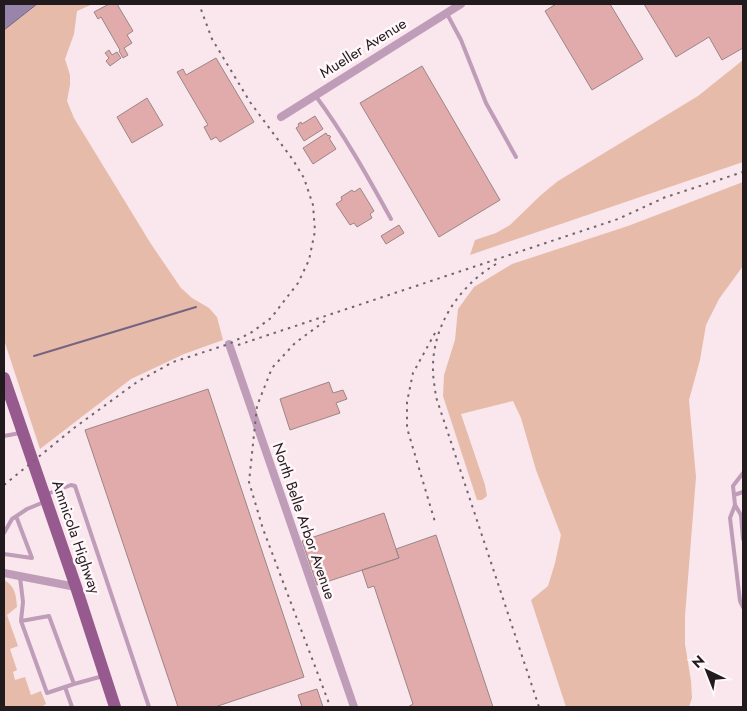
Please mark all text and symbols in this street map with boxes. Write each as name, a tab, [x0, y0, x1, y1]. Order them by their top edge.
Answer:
street label: Mueller Avenue	[315, 12, 411, 83]
street label: North Belle Arbor Avenue	[267, 440, 341, 603]
street label: Amnicola Highway	[46, 477, 106, 597]
north arrow	[682, 646, 732, 696]
text: N	[687, 650, 709, 673]

